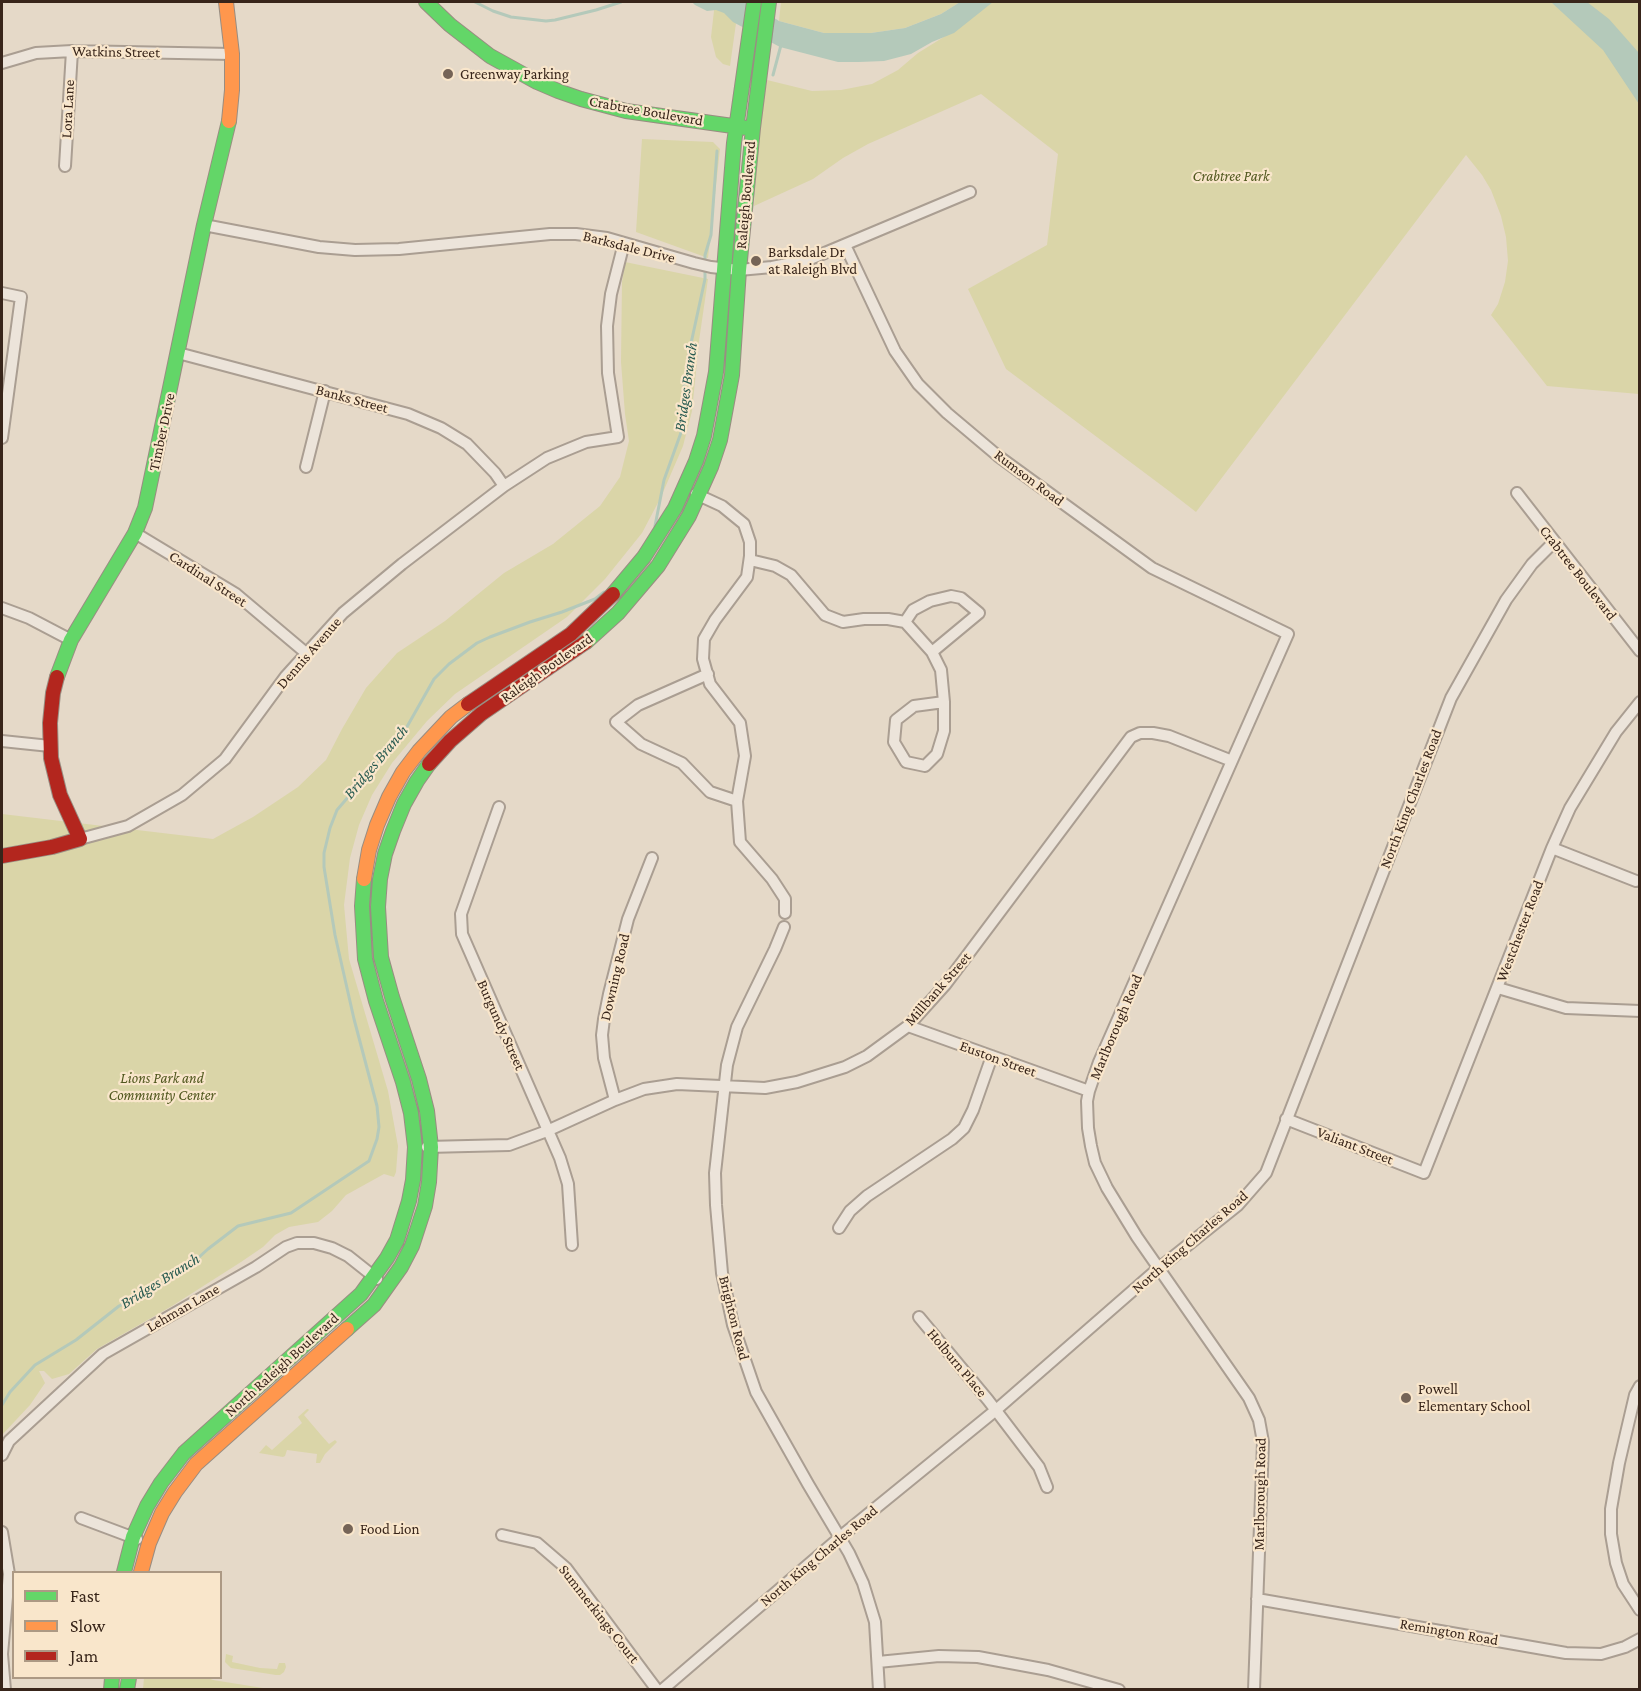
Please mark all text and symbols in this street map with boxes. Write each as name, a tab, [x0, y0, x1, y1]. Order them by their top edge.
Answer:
street label: Watkins Street	[72, 42, 160, 62]
place label: Greenway Parking	[460, 65, 569, 83]
marker: Greenway Parking	[441, 67, 455, 81]
street label: Lora Lane	[57, 79, 79, 139]
street label: Crabtree Boulevard	[588, 92, 704, 130]
street label: Raleigh Boulevard	[732, 140, 760, 250]
park label: Crabtree Park	[1192, 167, 1270, 185]
street label: Barksdale Drive	[581, 227, 677, 267]
place label: Barksdale Dr at Raleigh Blvd	[768, 243, 857, 278]
marker: Barksdale Dr at Raleigh Blvd	[749, 254, 763, 268]
water label: Bridges Branch	[670, 341, 702, 433]
street label: Banks Street	[314, 381, 390, 417]
street label: Timber Drive	[145, 391, 179, 473]
street label: Rumson Road	[991, 446, 1067, 510]
street label: Crabtree Boulevard	[1535, 522, 1621, 624]
street label: Cardinal Street	[166, 547, 250, 611]
street label: Dennis Avenue	[273, 613, 345, 693]
street label: Raleigh Boulevard	[497, 630, 597, 706]
water label: Bridges Branch	[340, 721, 412, 803]
street label: North King Charles Road	[1376, 727, 1446, 871]
street label: Westchester Road	[1492, 878, 1548, 984]
street label: Downing Road	[596, 932, 634, 1022]
street label: Millbank Street	[901, 948, 975, 1030]
street label: Marlborough Road	[1086, 972, 1146, 1082]
street label: Burgundy Street	[473, 977, 529, 1073]
street label: Euston Street	[957, 1037, 1039, 1081]
park label: Lions Park and Community Center	[108, 1069, 216, 1104]
street label: Valiant Street	[1314, 1123, 1396, 1169]
street label: North King Charles Road	[1128, 1187, 1252, 1297]
water label: Bridges Branch	[117, 1249, 203, 1313]
street label: Brighton Road	[715, 1274, 753, 1362]
street label: Lehman Lane	[143, 1280, 223, 1336]
street label: North Raleigh Boulevard	[221, 1309, 343, 1421]
street label: Holburn Place	[923, 1325, 991, 1401]
place label: Powell Elementary School	[1418, 1380, 1530, 1415]
marker: Powell Elementary School	[1399, 1391, 1413, 1405]
street label: Marlborough Road	[1250, 1438, 1270, 1550]
street label: North King Charles Road	[757, 1502, 881, 1610]
place label: Food Lion	[360, 1520, 420, 1538]
marker: Food Lion	[341, 1522, 355, 1536]
street label: Summerkings Court	[555, 1561, 643, 1667]
legend	[12, 1571, 222, 1679]
text: Fast	[70, 1586, 100, 1606]
street label: Remington Road	[1398, 1614, 1500, 1650]
text: Slow	[70, 1616, 105, 1636]
text: Jam	[70, 1646, 98, 1666]

